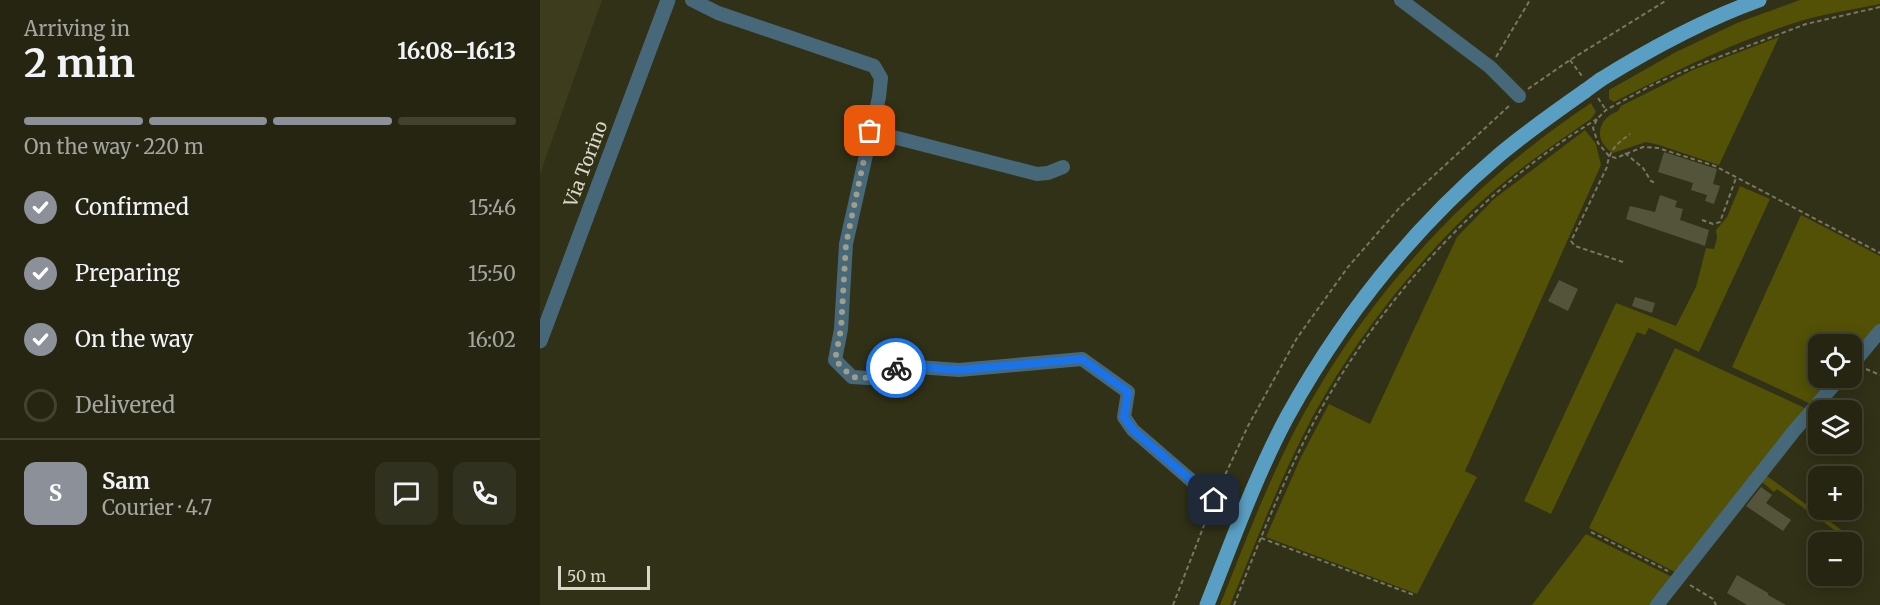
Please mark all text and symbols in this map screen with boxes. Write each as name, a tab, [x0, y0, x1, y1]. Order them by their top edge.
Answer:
text: Arriving in	[24, 16, 130, 41]
text: 16:08–16:13	[397, 37, 516, 65]
text: 2 min	[24, 39, 135, 88]
pin	[844, 105, 895, 156]
icon: bag	[853, 114, 886, 147]
street label: Via Torino	[558, 118, 612, 211]
text: On the way · 220 m	[24, 134, 204, 159]
icon: check	[24, 191, 57, 224]
text: Confirmed	[75, 193, 189, 221]
text: 15:46	[469, 195, 516, 220]
icon: check	[24, 257, 57, 290]
text: Preparing	[75, 259, 180, 287]
text: 15:50	[468, 261, 516, 286]
icon: check	[24, 323, 57, 356]
text: On the way	[75, 325, 193, 353]
text: 16:02	[468, 327, 516, 352]
map controls	[1808, 334, 1862, 586]
button: locate	[1808, 334, 1862, 388]
courier	[866, 338, 926, 398]
icon: bike	[880, 352, 913, 385]
text: Delivered	[75, 391, 175, 419]
button: layers	[1808, 400, 1862, 454]
button: chat	[375, 462, 438, 525]
button: phone	[453, 462, 516, 525]
button: +	[1808, 466, 1862, 520]
text: Sam	[102, 467, 150, 495]
pin	[1188, 474, 1239, 525]
text: S	[49, 479, 62, 507]
icon: home	[1197, 483, 1230, 516]
text: Courier · 4.7	[102, 495, 212, 520]
button: −	[1808, 532, 1862, 586]
scale bar	[558, 563, 650, 590]
text: 50 m	[567, 566, 606, 586]

